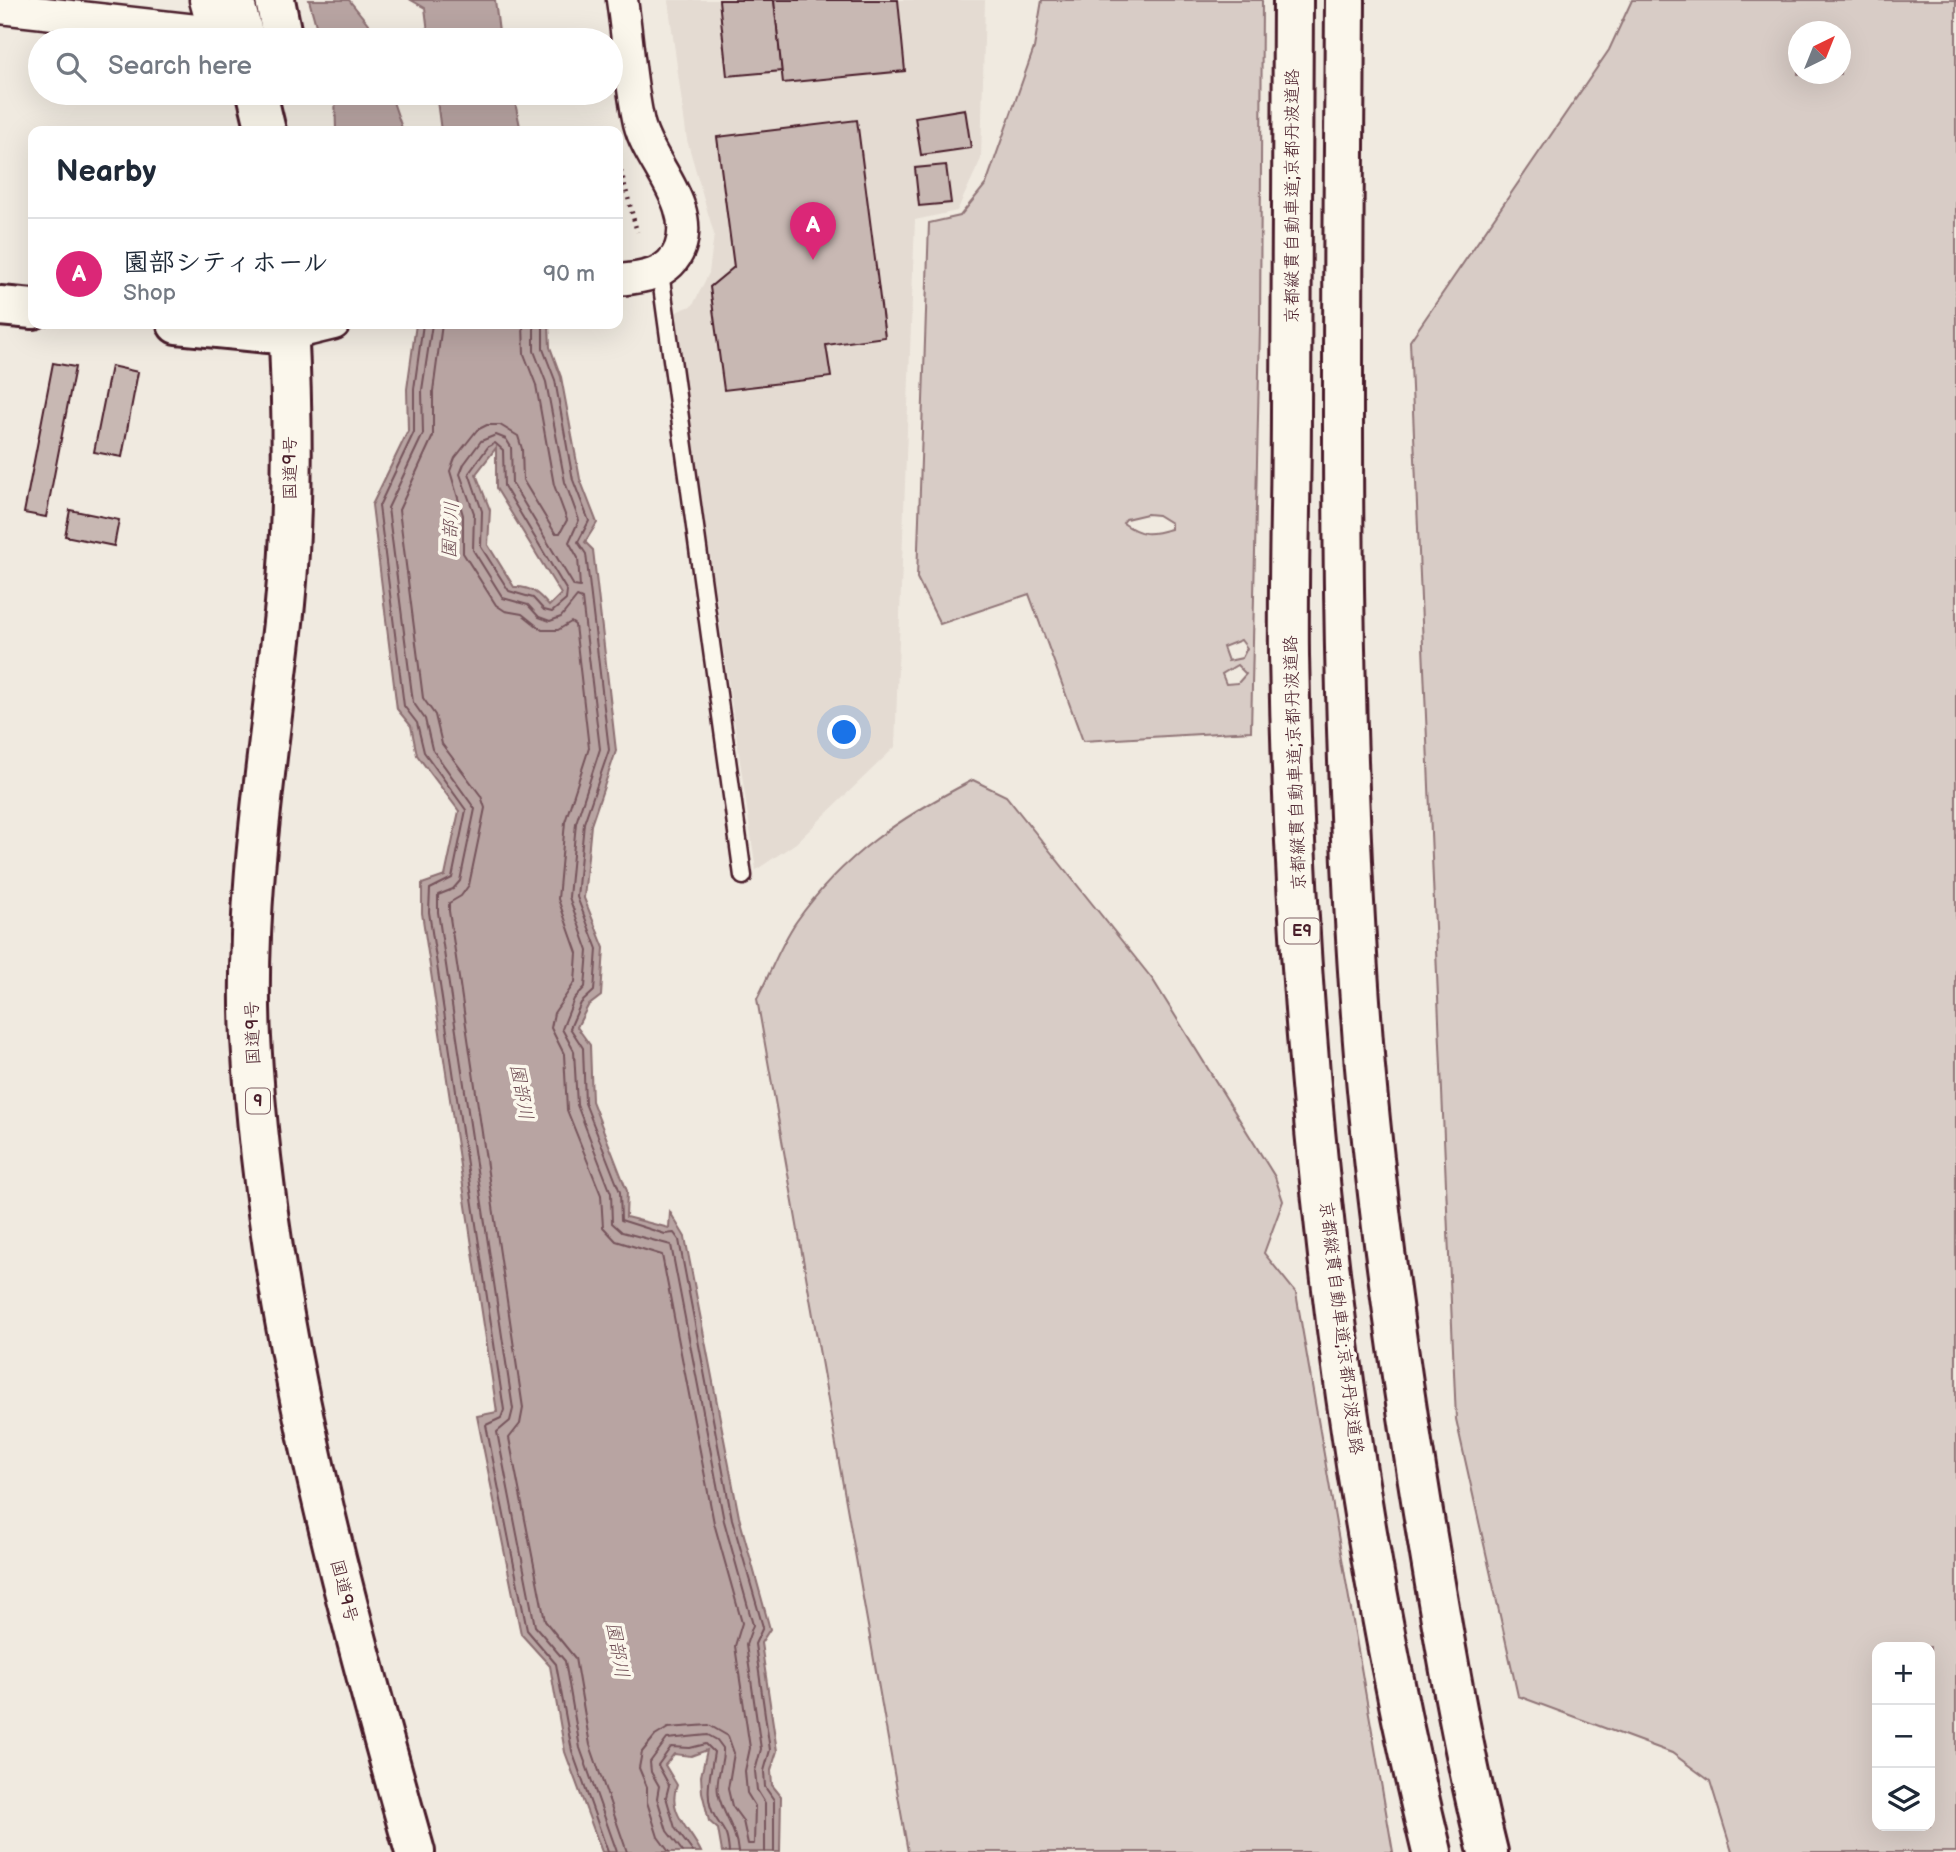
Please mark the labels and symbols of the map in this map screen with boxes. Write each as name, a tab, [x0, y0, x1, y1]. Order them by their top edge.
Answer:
north arrow	[1788, 21, 1851, 84]
street label: 京都縦貫自動車道;京都丹波道路	[1282, 68, 1303, 324]
pin: A	[790, 202, 836, 260]
street label: 国道9号	[280, 436, 301, 500]
water label: 園部川	[438, 501, 464, 559]
street label: 京都縦貫自動車道;京都丹波道路	[1280, 635, 1310, 891]
your location	[827, 715, 861, 749]
road number: E9	[1284, 918, 1320, 944]
street label: 国道9号	[241, 1000, 265, 1066]
water label: 園部川	[505, 1062, 537, 1122]
road number: 9	[246, 1088, 270, 1114]
street label: 京都縦貫自動車道;京都丹波道路	[1315, 1200, 1367, 1456]
street label: 国道9号	[326, 1557, 362, 1625]
water label: 園部川	[601, 1620, 633, 1680]

